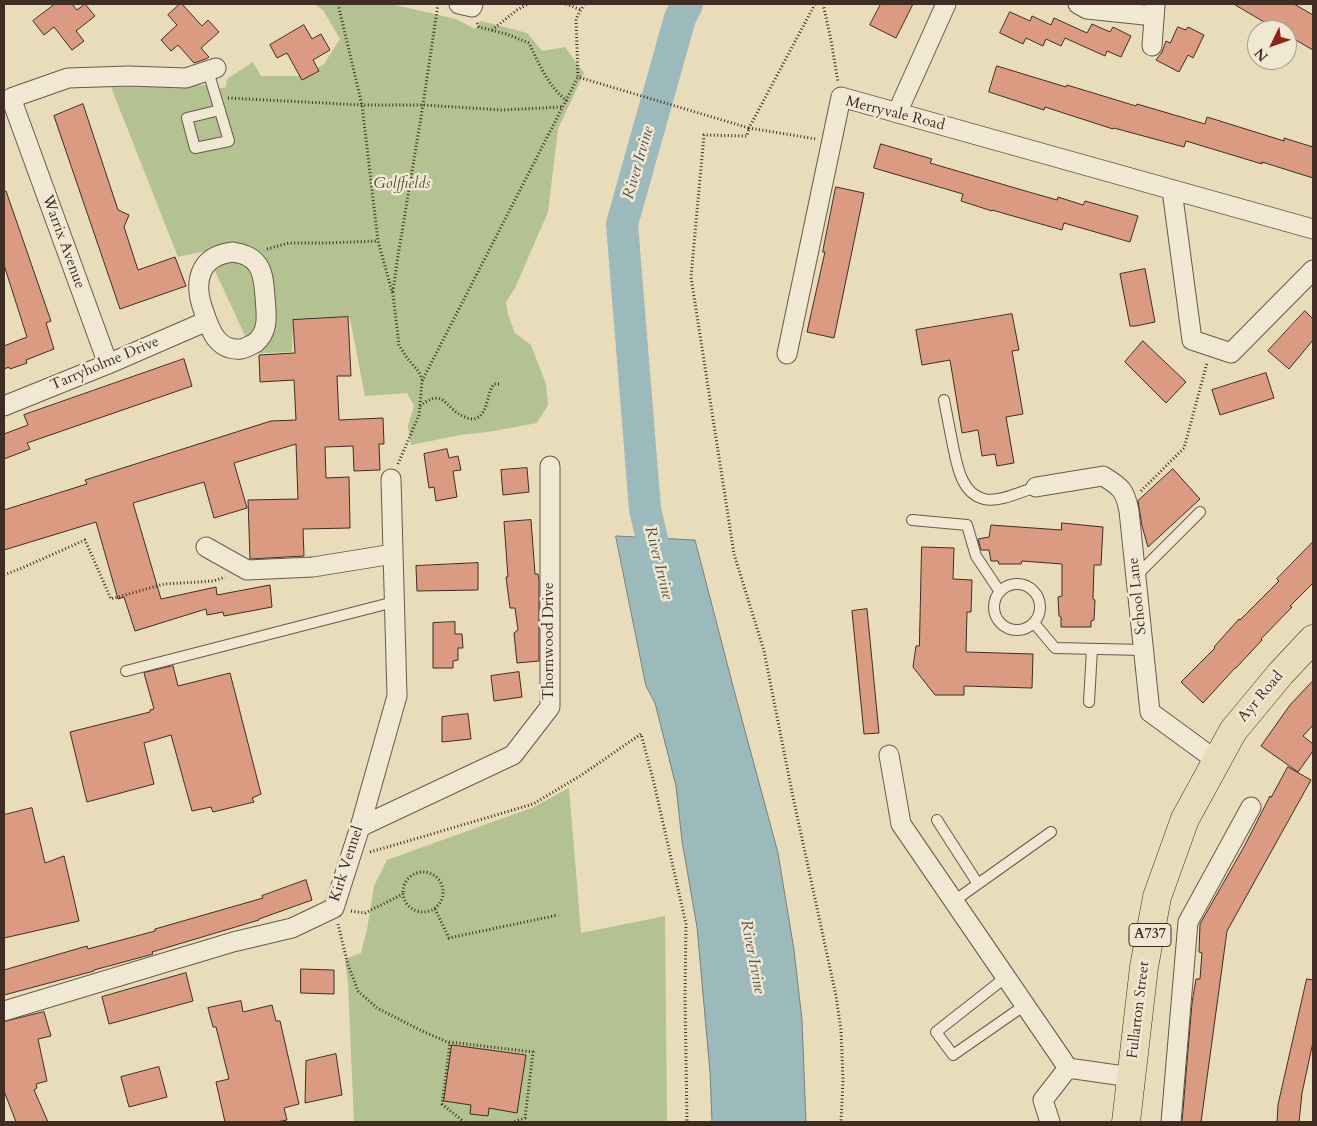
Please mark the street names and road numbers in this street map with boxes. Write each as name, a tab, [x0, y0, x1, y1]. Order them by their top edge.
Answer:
street label: Merryvale Road	[844, 93, 946, 135]
street label: Warrix Avenue	[38, 193, 88, 291]
street label: Tarryholme Drive	[48, 333, 162, 395]
street label: School Lane	[1125, 557, 1151, 635]
street label: Thornwood Drive	[541, 582, 559, 700]
street label: Ayr Road	[1234, 668, 1288, 726]
street label: Kirk Vennel	[326, 824, 368, 904]
road number: A737	[1129, 924, 1171, 946]
street label: Fullarton Street	[1124, 960, 1154, 1060]

